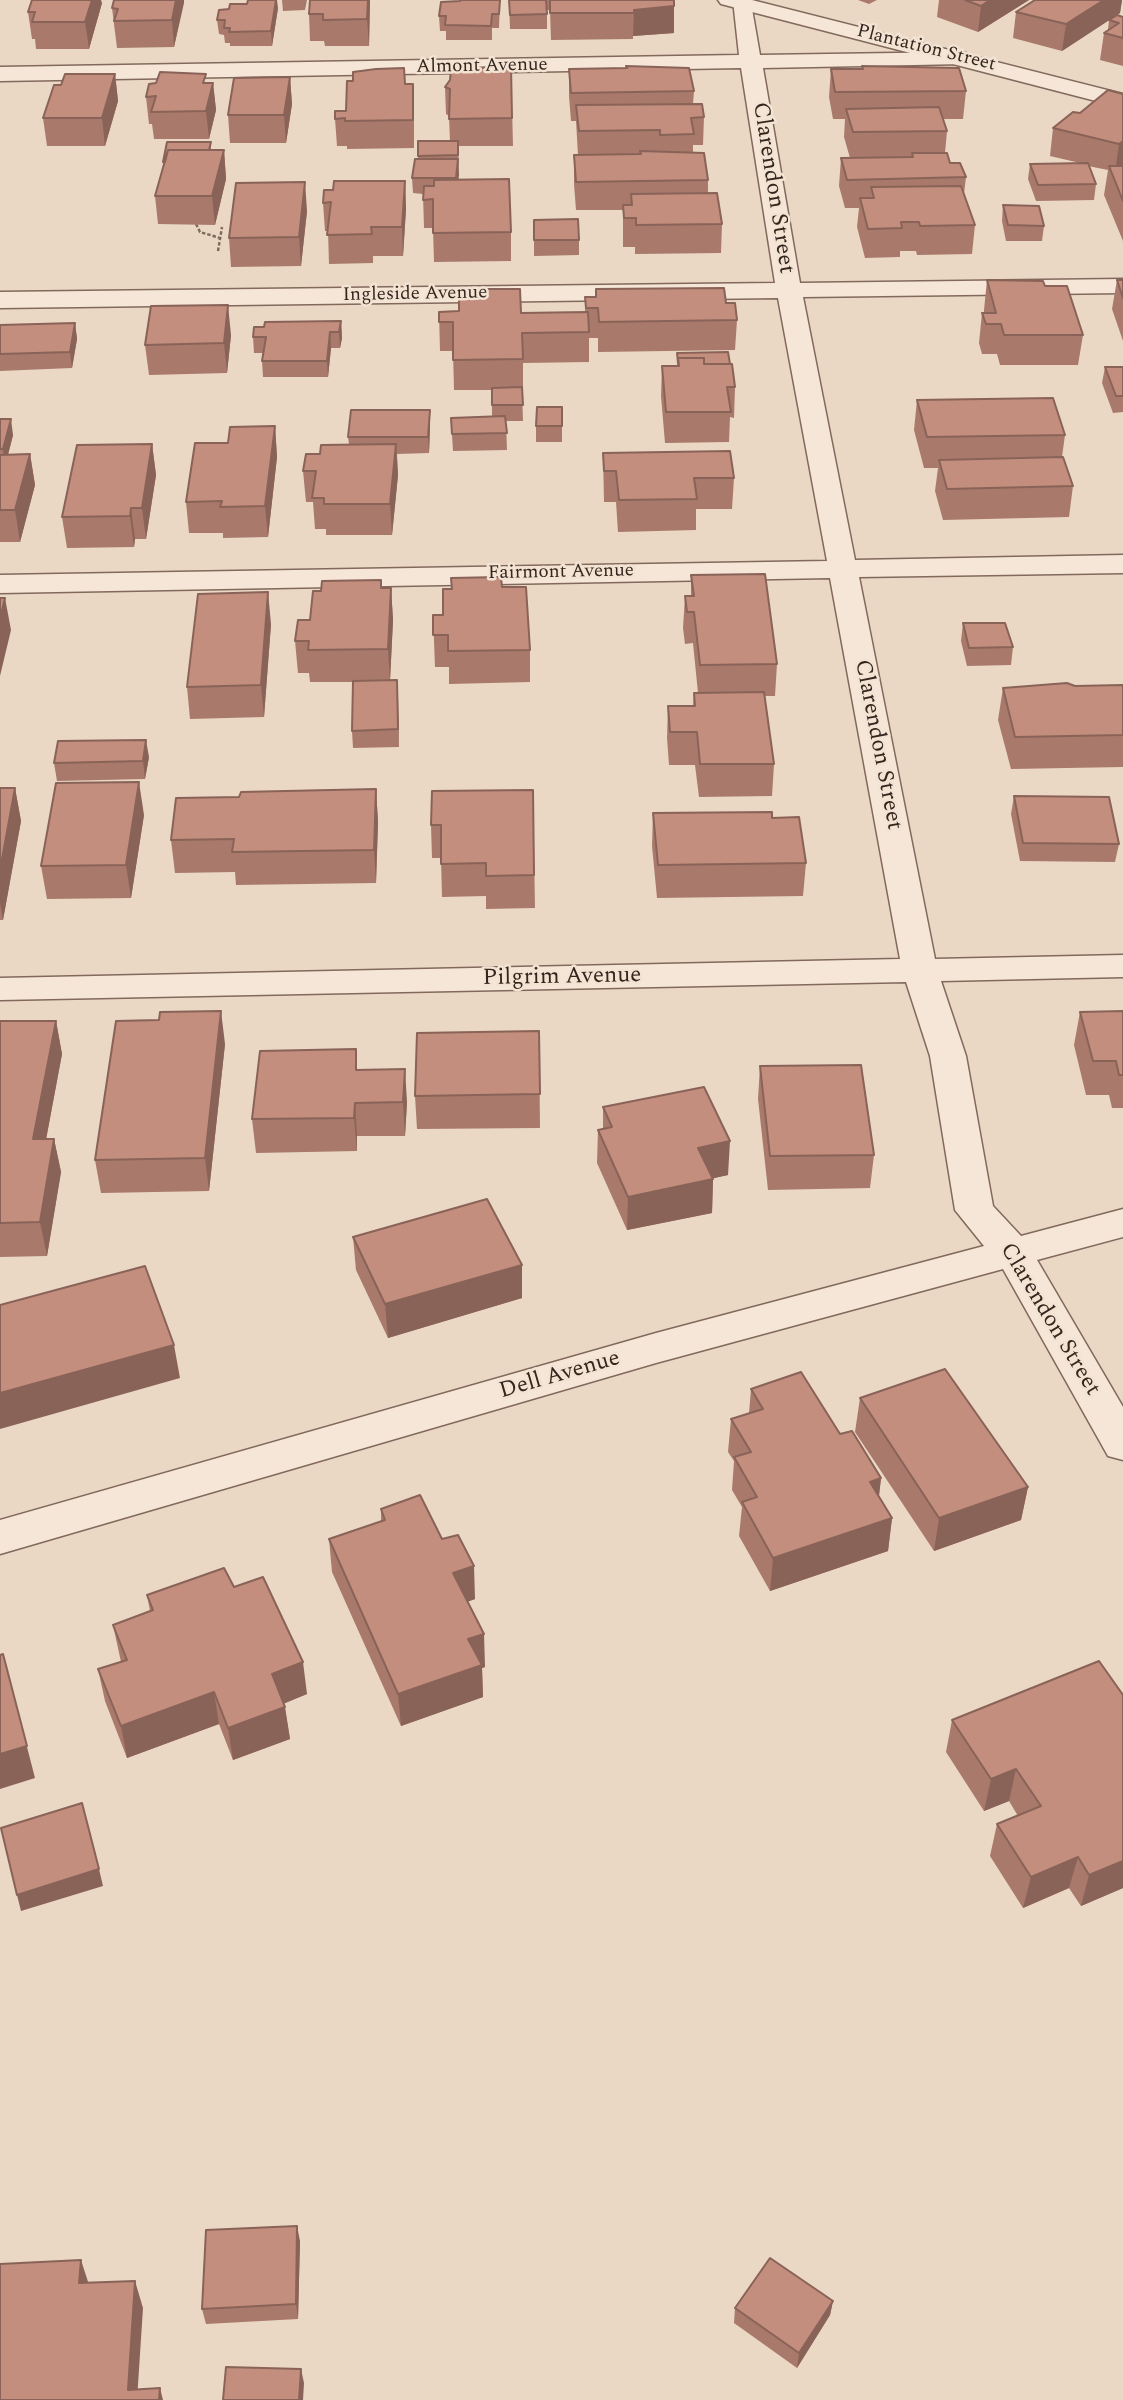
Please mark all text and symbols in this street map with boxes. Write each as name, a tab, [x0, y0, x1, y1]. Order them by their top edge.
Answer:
street label: Plantation Street	[854, 21, 998, 77]
street label: Almont Avenue	[416, 54, 548, 80]
street label: Clarendon Street	[745, 100, 799, 276]
street label: Ingleside Avenue	[342, 282, 488, 308]
street label: Fairmont Avenue	[488, 560, 634, 586]
street label: Clarendon Street	[847, 657, 907, 833]
street label: Pilgrim Avenue	[482, 963, 642, 993]
street label: Clarendon Street	[993, 1239, 1105, 1401]
street label: Dell Avenue	[497, 1346, 623, 1406]

